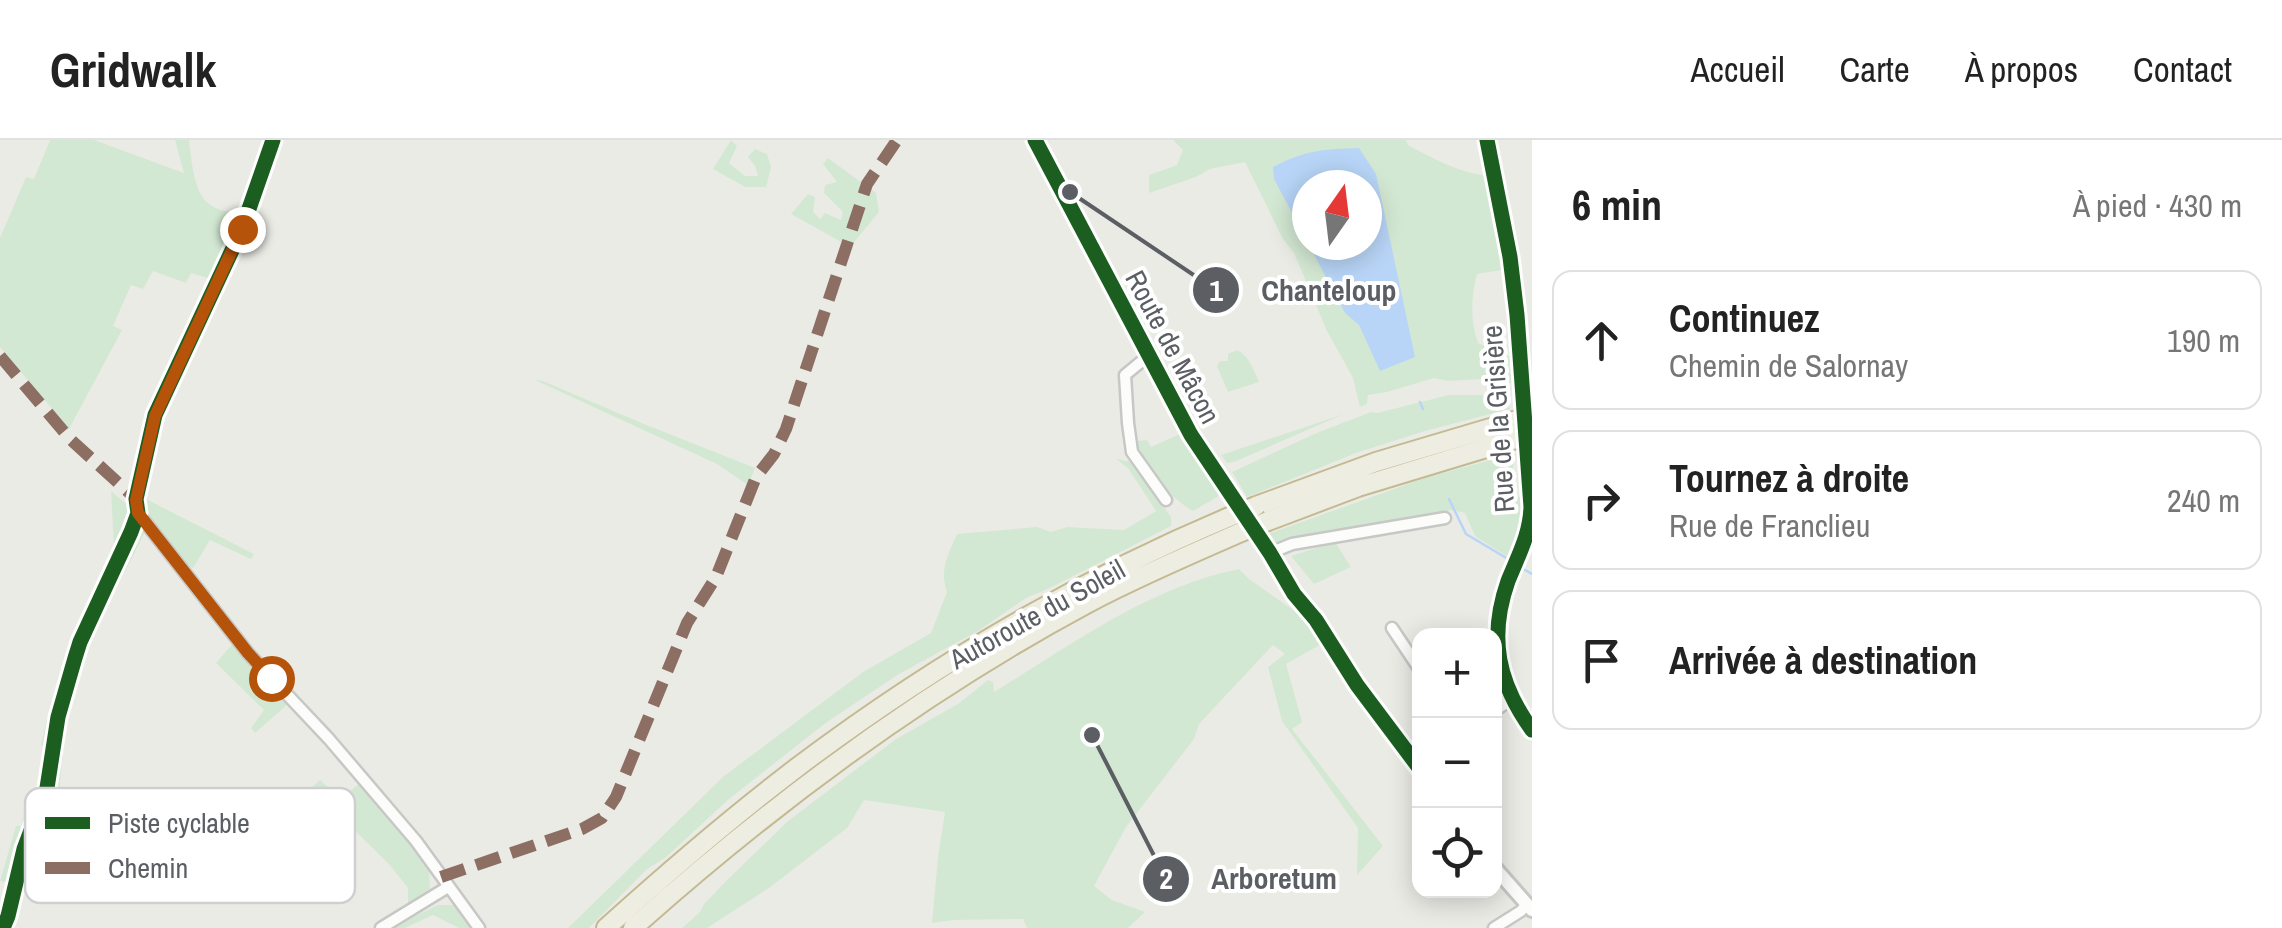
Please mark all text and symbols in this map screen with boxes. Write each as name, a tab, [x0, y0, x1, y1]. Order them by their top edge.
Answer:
text: Gridwalk	[50, 37, 216, 102]
text: Accueil	[1690, 46, 1785, 93]
text: Carte	[1840, 46, 1910, 93]
text: À propos	[1965, 46, 2078, 93]
text: Contact	[2133, 46, 2232, 93]
north arrow	[1292, 170, 1382, 260]
text: 6 min	[1572, 177, 1662, 233]
text: À pied · 430 m	[2073, 184, 2242, 227]
route end	[220, 207, 266, 253]
callout: Chanteloup	[1191, 260, 1416, 320]
street label: Route de Mâcon	[1117, 264, 1229, 430]
text: 1	[1209, 270, 1223, 310]
text: Chanteloup	[1261, 270, 1397, 310]
text: Continuez	[1669, 293, 1820, 344]
icon: ahead	[1574, 313, 1629, 368]
text: 190 m	[2167, 319, 2240, 362]
street label: Rue de la Grisière	[1473, 324, 1523, 514]
text: Chemin de Salornay	[1669, 344, 1908, 387]
text: Tournez à droite	[1669, 453, 1909, 504]
icon: right	[1574, 473, 1629, 528]
text: 240 m	[2167, 479, 2240, 522]
text: Rue de Franclieu	[1669, 504, 1870, 547]
street label: Autoroute du Soleil	[942, 550, 1132, 678]
map controls	[1412, 628, 1502, 898]
button: +	[1412, 628, 1502, 718]
icon: arrive	[1574, 633, 1629, 688]
text: Arrivée à destination	[1669, 635, 1977, 686]
route start	[249, 656, 295, 702]
button: −	[1412, 718, 1502, 808]
legend	[25, 788, 355, 903]
text: Piste cyclable	[108, 804, 250, 842]
button: locate	[1412, 808, 1502, 898]
text: Chemin	[108, 849, 188, 887]
callout: Arboretum	[1141, 849, 1357, 909]
text: 2	[1159, 858, 1173, 898]
text: Arboretum	[1211, 858, 1337, 898]

